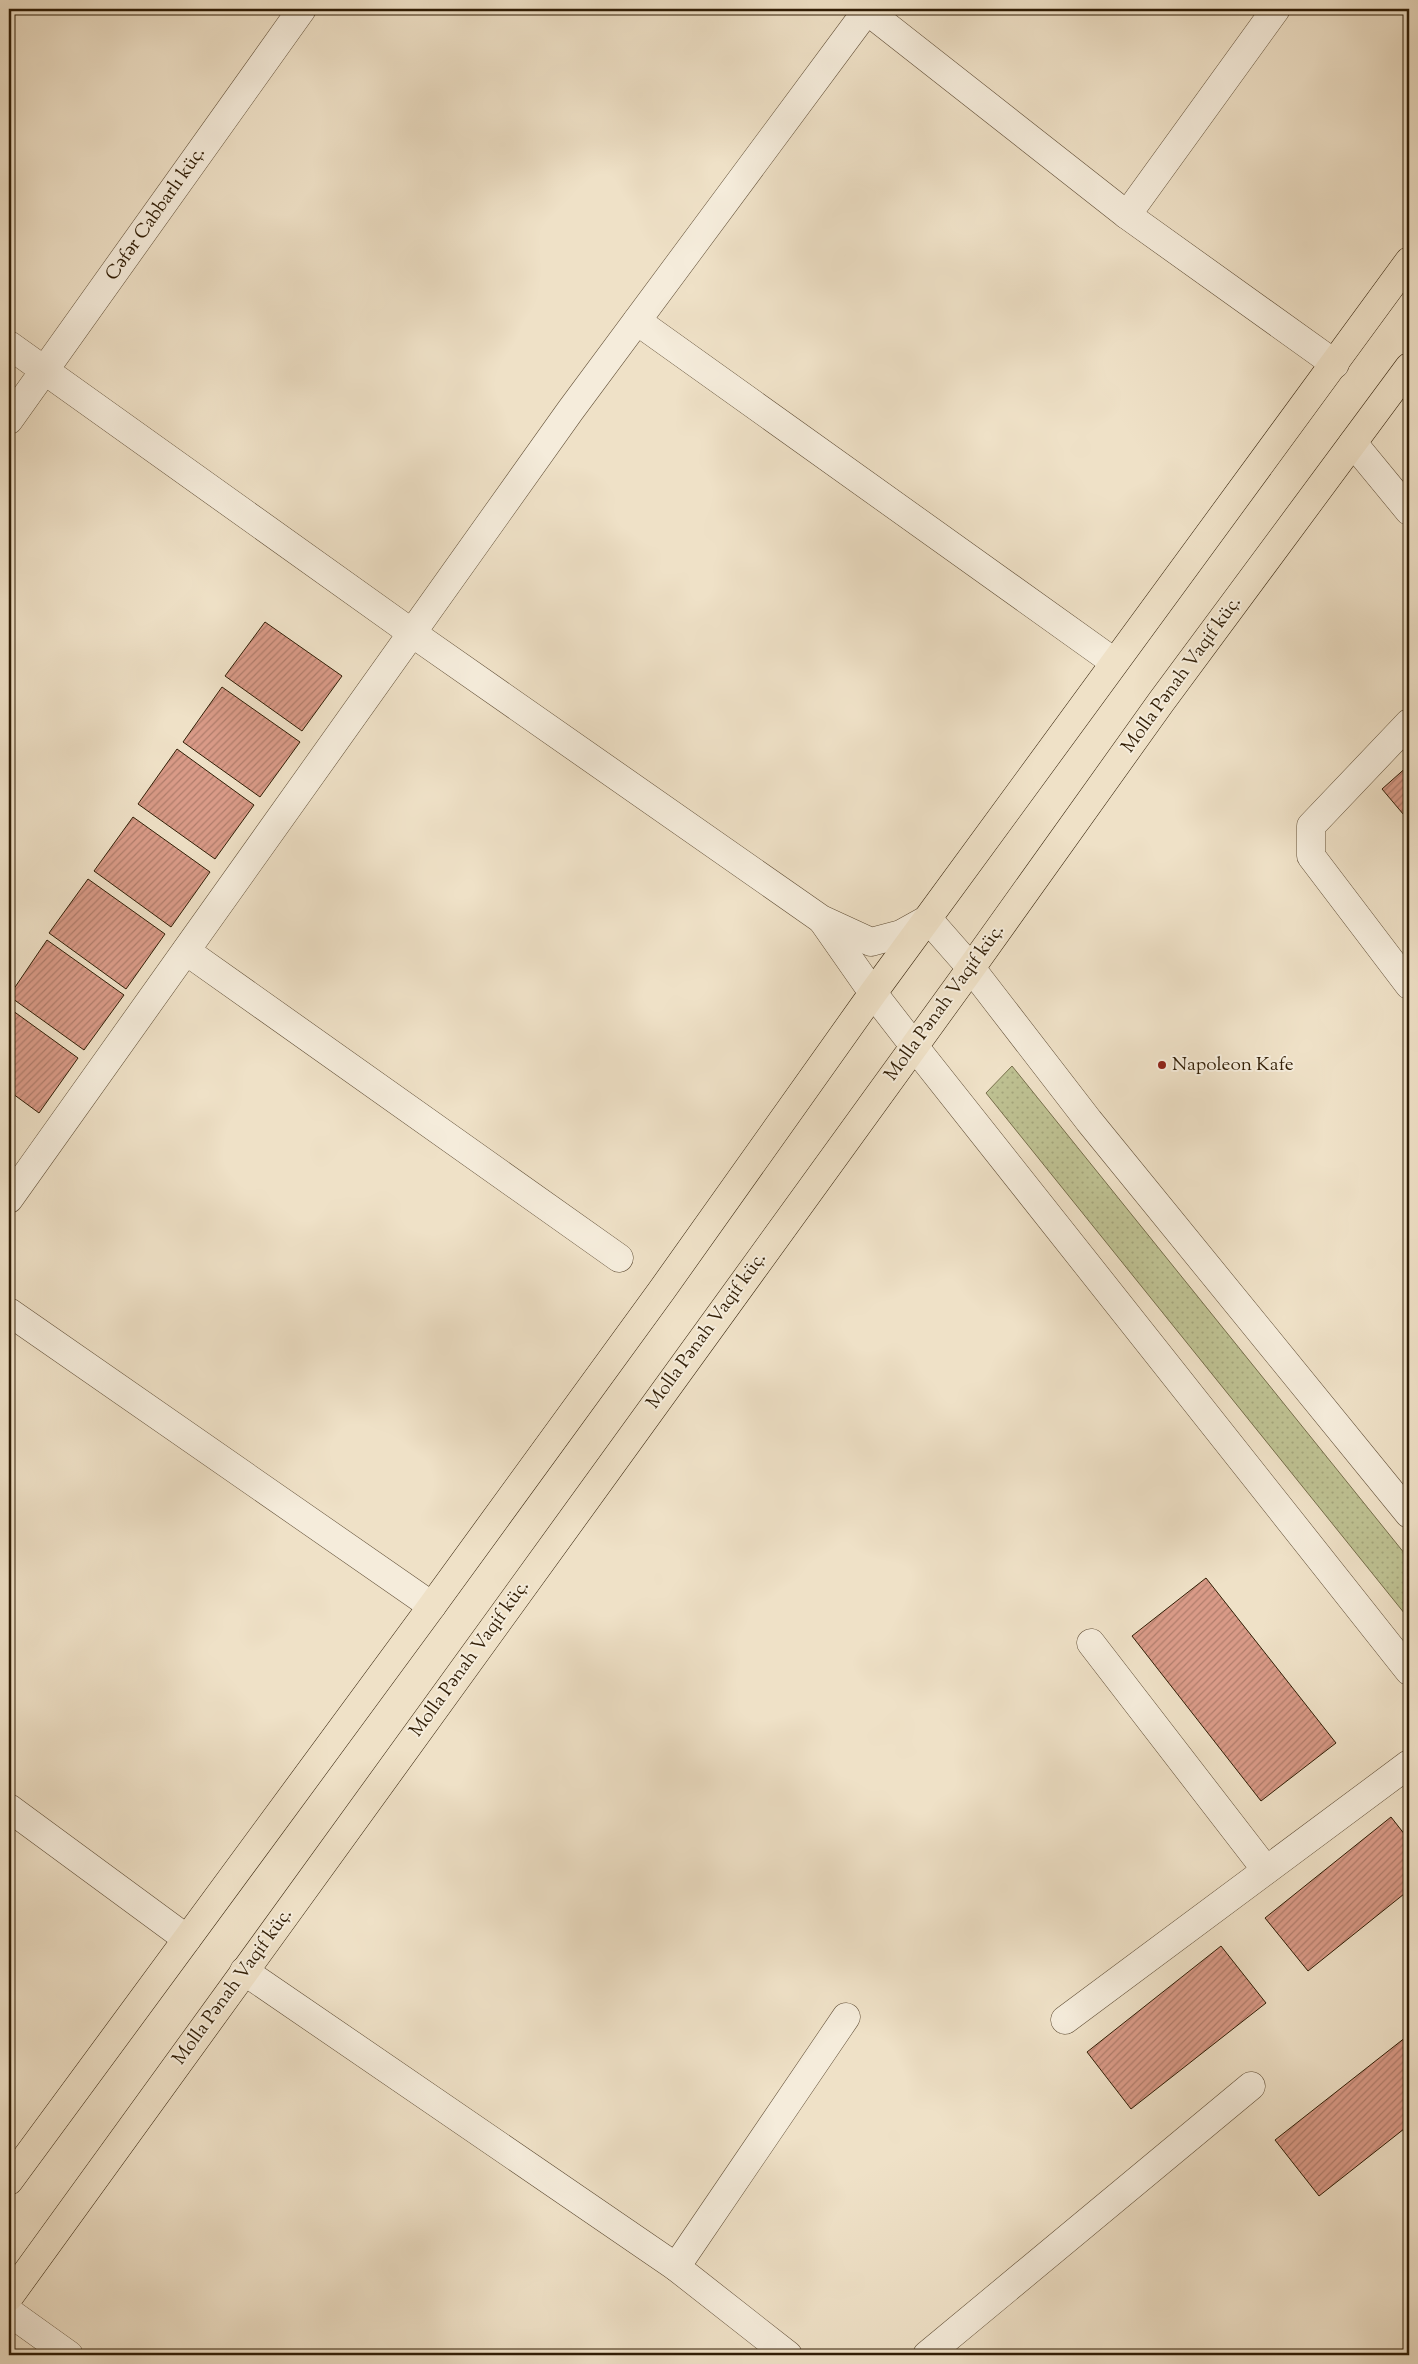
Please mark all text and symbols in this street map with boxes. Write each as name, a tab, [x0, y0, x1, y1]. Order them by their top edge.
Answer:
street label: Cəfər Cabbarlı küç.	[100, 141, 212, 287]
street label: Molla Pənah Vaqif küç.	[1116, 591, 1248, 759]
street label: Molla Pənah Vaqif küç.	[879, 919, 1011, 1087]
place label: Napoleon Kafe	[1172, 1052, 1294, 1079]
marker: Napoleon Kafe	[1156, 1059, 1168, 1071]
street label: Molla Pənah Vaqif küç.	[641, 1247, 773, 1415]
street label: Molla Pənah Vaqif küç.	[404, 1575, 536, 1743]
street label: Molla Pənah Vaqif küç.	[167, 1903, 299, 2071]

